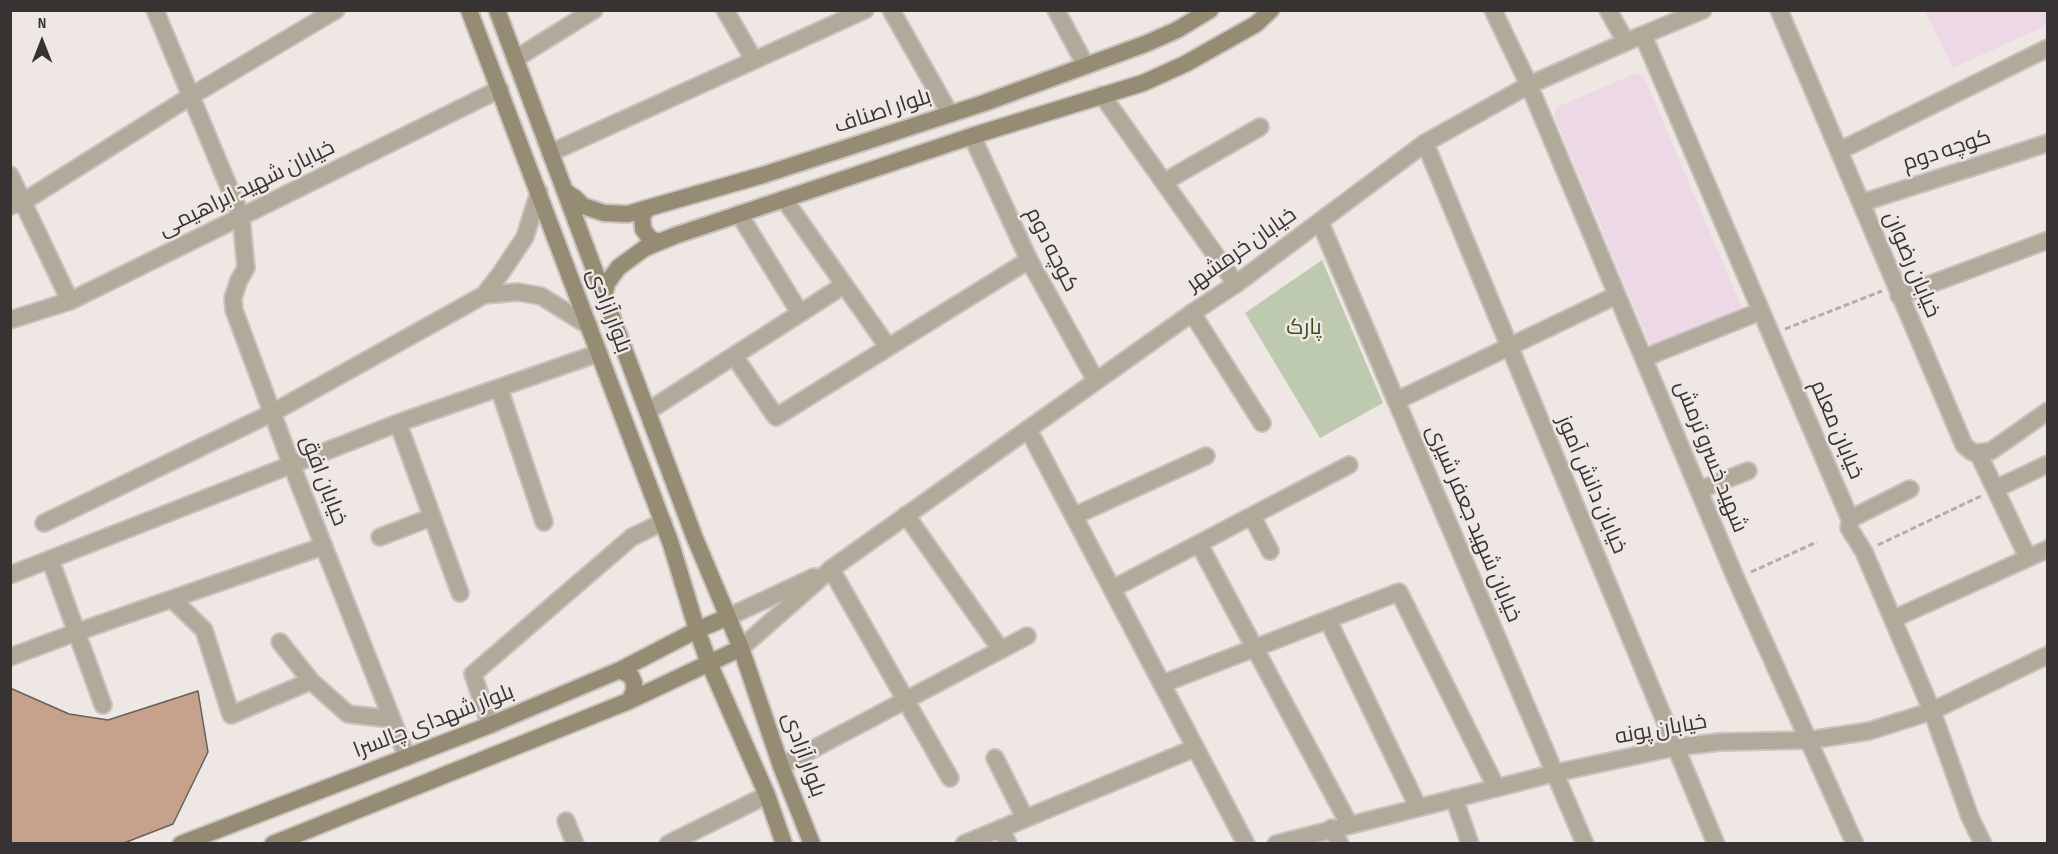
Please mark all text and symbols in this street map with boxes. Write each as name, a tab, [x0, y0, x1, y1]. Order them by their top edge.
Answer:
north arrow	[12, 12, 72, 72]
text: N	[38, 14, 46, 33]
street label: بلوار اصناف	[831, 84, 935, 140]
street label: کوچه دوم	[1900, 124, 1994, 178]
street label: خیابان شهید ابراهیمی	[155, 135, 339, 243]
street label: خیابان خرمشهر	[1182, 202, 1302, 298]
street label: کوچه دوم	[1019, 203, 1083, 297]
street label: خیابان رضوان	[1877, 208, 1945, 322]
street label: بلوار آزادی	[580, 265, 636, 357]
park label: پارک	[1286, 315, 1322, 341]
street label: خیابان معلم	[1803, 376, 1869, 484]
street label: شهید خسرو ترمش	[1668, 377, 1752, 537]
street label: خیابان دانش آموز	[1550, 412, 1632, 558]
street label: خیابان شهید جعفر شیری	[1420, 422, 1526, 626]
street label: خیابان افق	[294, 432, 352, 530]
street label: بلوار شهدای چالسرا	[350, 679, 518, 765]
street label: بلوار آزادی	[775, 709, 831, 801]
street label: خیابان پونه	[1613, 709, 1709, 751]

